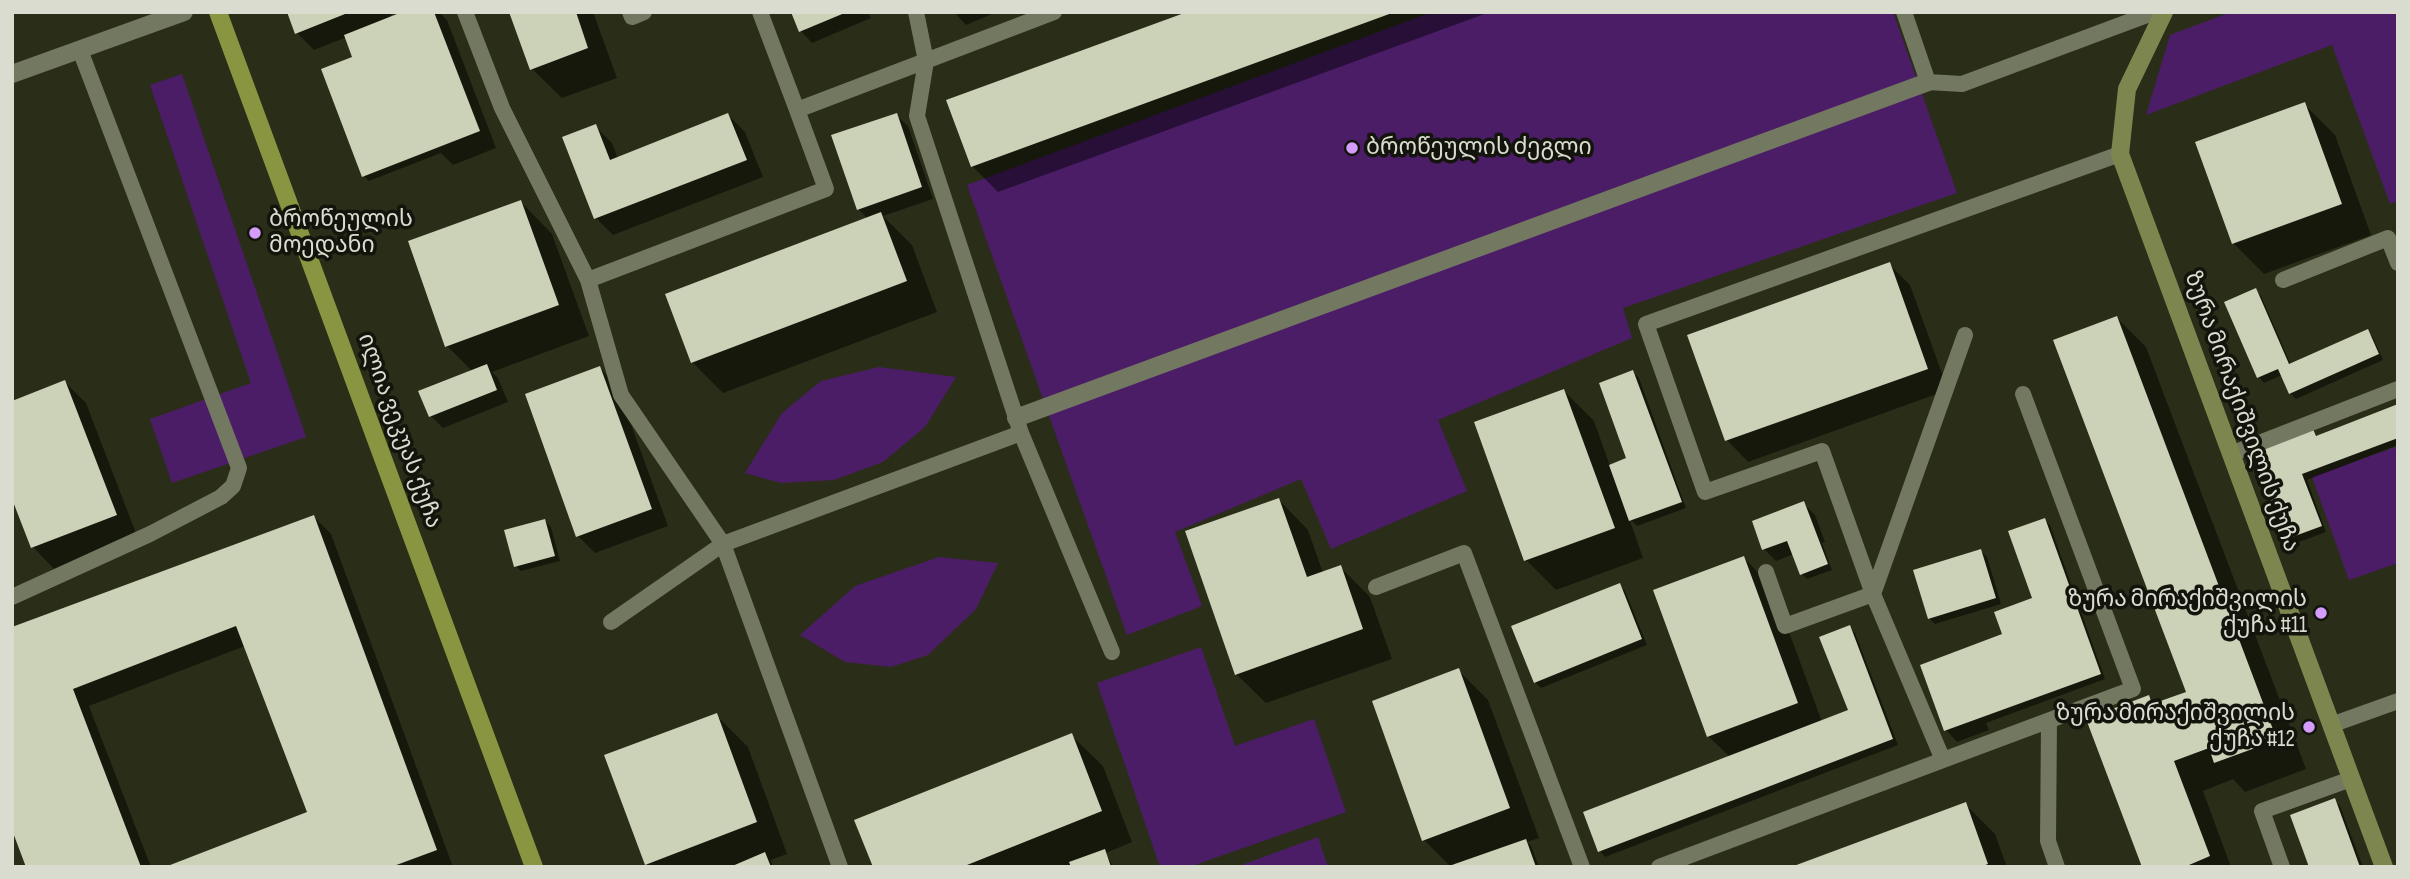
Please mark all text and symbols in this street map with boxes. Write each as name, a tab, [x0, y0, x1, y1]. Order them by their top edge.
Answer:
place label: ბროწეულის ძეგლი	[1366, 134, 1592, 162]
marker: ბროწეულის ძეგლი	[1344, 140, 1360, 156]
place label: ბროწეულის მოედანი	[269, 206, 413, 260]
marker: ბროწეულის მოედანი	[247, 225, 263, 241]
street label: ზურა მირაქიშვილის ქუჩა	[2177, 268, 2305, 556]
street label: ილია ვეკუას ქუჩა	[351, 330, 447, 532]
place label: ზურა მირაქიშვილის ქუჩა #11	[2068, 586, 2307, 640]
marker: ზურა მირაქიშვილის ქუჩა #11	[2313, 605, 2329, 621]
place label: ზურა მირაქიშვილის ქუჩა #12	[2056, 700, 2295, 754]
marker: ზურა მირაქიშვილის ქუჩა #12	[2301, 719, 2317, 735]

